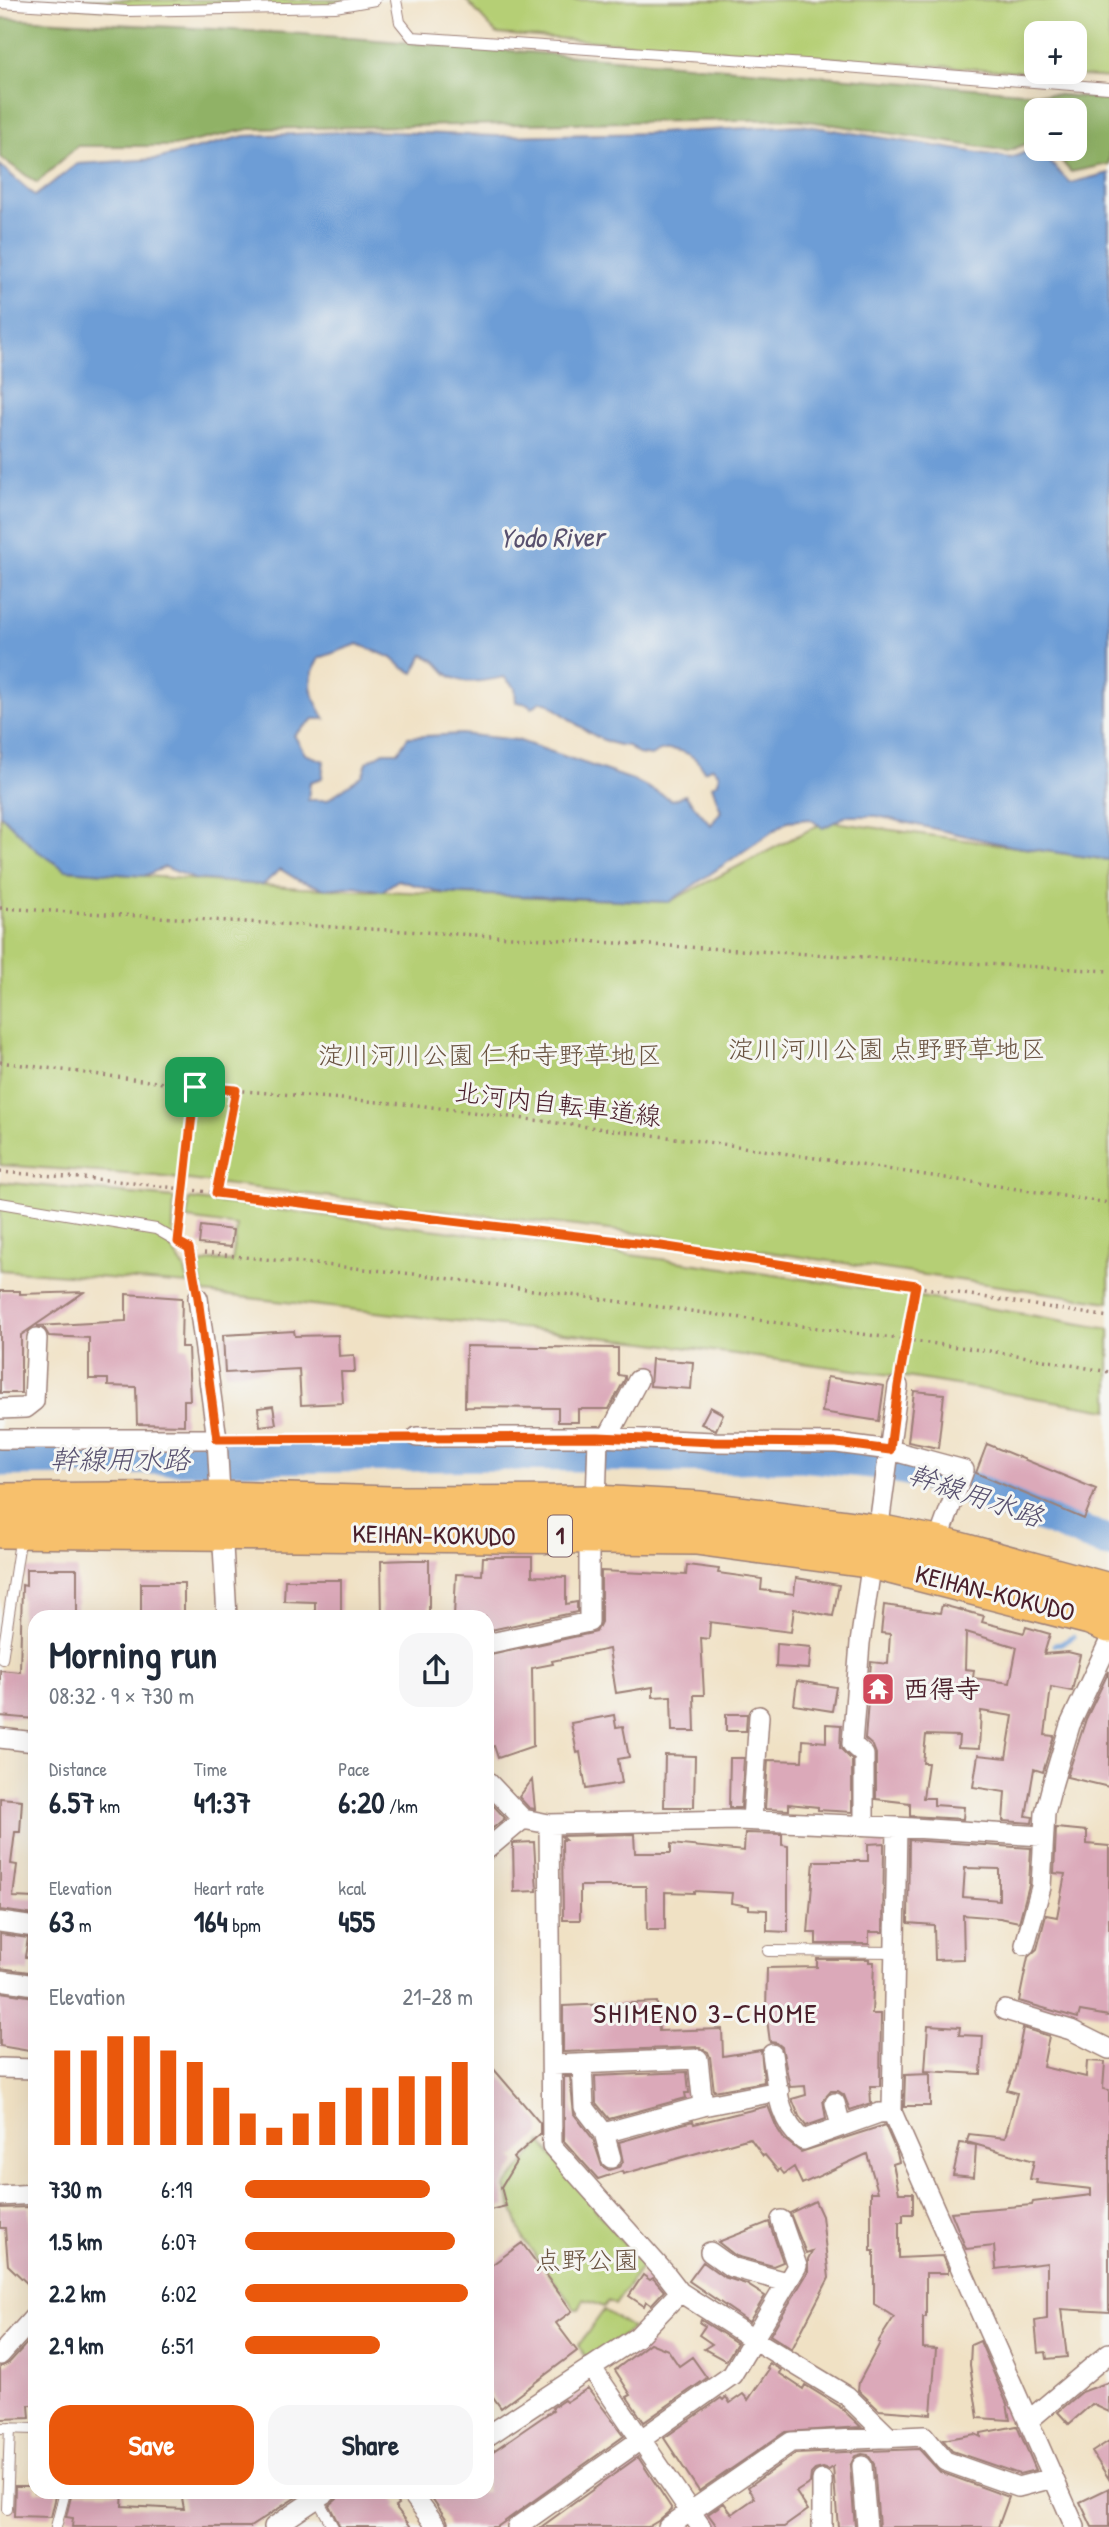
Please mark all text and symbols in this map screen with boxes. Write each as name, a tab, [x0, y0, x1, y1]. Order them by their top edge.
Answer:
map controls	[1024, 21, 1087, 161]
button: +	[1024, 21, 1087, 84]
button: −	[1024, 98, 1087, 161]
water label: Yodo River	[499, 517, 608, 557]
park label: 淀川河川公園 点野野草地区	[728, 1031, 1046, 1066]
park label: 淀川河川公園 仁和寺野草地区	[318, 1037, 662, 1072]
pin	[165, 1057, 225, 1117]
icon: arrive	[176, 1068, 214, 1106]
street label: 北河内自転車道線	[453, 1073, 663, 1134]
water label: 幹線用水路	[50, 1440, 192, 1478]
water label: 幹線用水路	[904, 1454, 1050, 1536]
street label: KEIHAN-KOKUDO	[352, 1516, 516, 1553]
road number: 1	[548, 1516, 572, 1556]
street label: KEIHAN-KOKUDO	[912, 1556, 1079, 1629]
text: Morning run	[49, 1628, 217, 1680]
button: share	[399, 1633, 473, 1707]
temple icon: 西得寺	[859, 1670, 897, 1708]
place label: 西得寺	[903, 1671, 981, 1706]
text: 08:32 · 9 × 730 m	[49, 1680, 194, 1711]
text: Distance	[49, 1756, 107, 1782]
text: Time	[194, 1756, 227, 1782]
text: Pace	[338, 1756, 370, 1782]
text: 6.57	[49, 1782, 95, 1822]
text: 41:37	[194, 1782, 251, 1822]
text: 6:20	[338, 1782, 385, 1822]
text: km	[95, 1793, 120, 1819]
text: /km	[385, 1793, 418, 1819]
text: Elevation	[49, 1875, 112, 1901]
text: Heart rate	[194, 1875, 265, 1901]
text: kcal	[338, 1875, 366, 1901]
text: 63	[49, 1901, 74, 1941]
text: 164	[194, 1901, 228, 1941]
text: 455	[338, 1901, 375, 1941]
text: m	[74, 1912, 92, 1938]
text: bpm	[228, 1912, 261, 1938]
text: Elevation	[49, 1981, 125, 2012]
text: 21–28 m	[403, 1981, 473, 2012]
district label: SHIMENO 3-CHOME	[593, 1994, 819, 2032]
text: 730 m	[49, 2174, 102, 2205]
text: 6:19	[161, 2174, 192, 2205]
text: 1.5 km	[49, 2226, 102, 2257]
text: 6:07	[161, 2226, 197, 2257]
park label: 点野公園	[535, 2242, 639, 2277]
text: 2.2 km	[49, 2278, 106, 2309]
text: 6:02	[161, 2278, 197, 2309]
text: 2.9 km	[49, 2330, 104, 2361]
text: 6:51	[161, 2330, 194, 2361]
button: Save	[49, 2405, 254, 2485]
button: Share	[268, 2405, 473, 2485]

